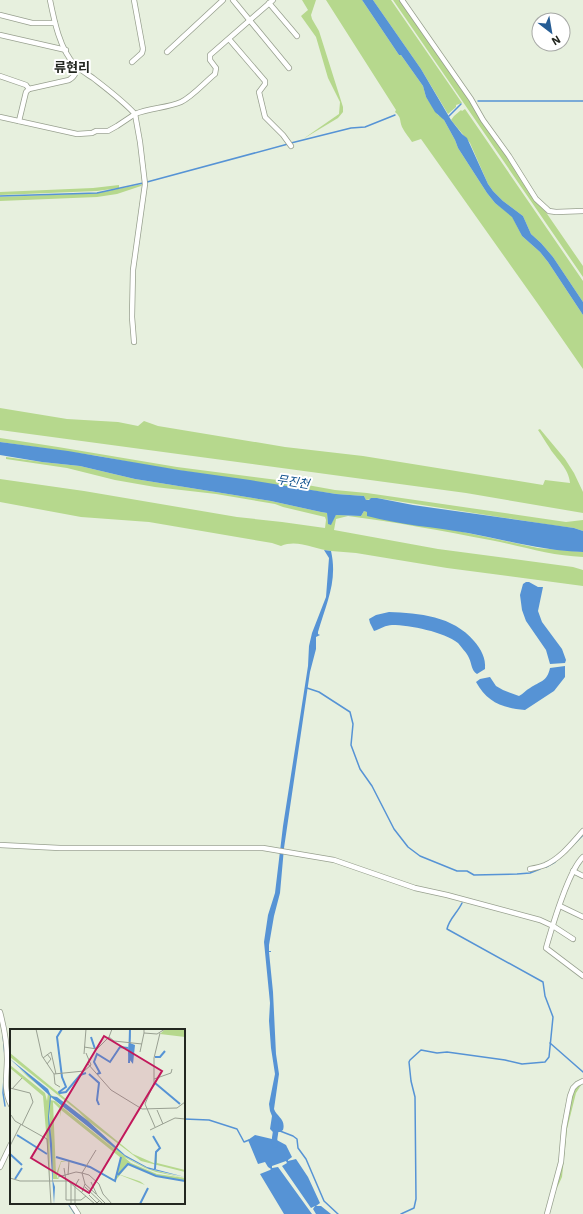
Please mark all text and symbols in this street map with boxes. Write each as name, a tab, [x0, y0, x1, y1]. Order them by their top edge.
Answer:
north arrow	[531, 12, 571, 52]
text: N	[549, 33, 563, 49]
district label: 류현리	[54, 59, 90, 76]
water label: 무진천	[276, 472, 313, 492]
inset map	[10, 1029, 185, 1204]

